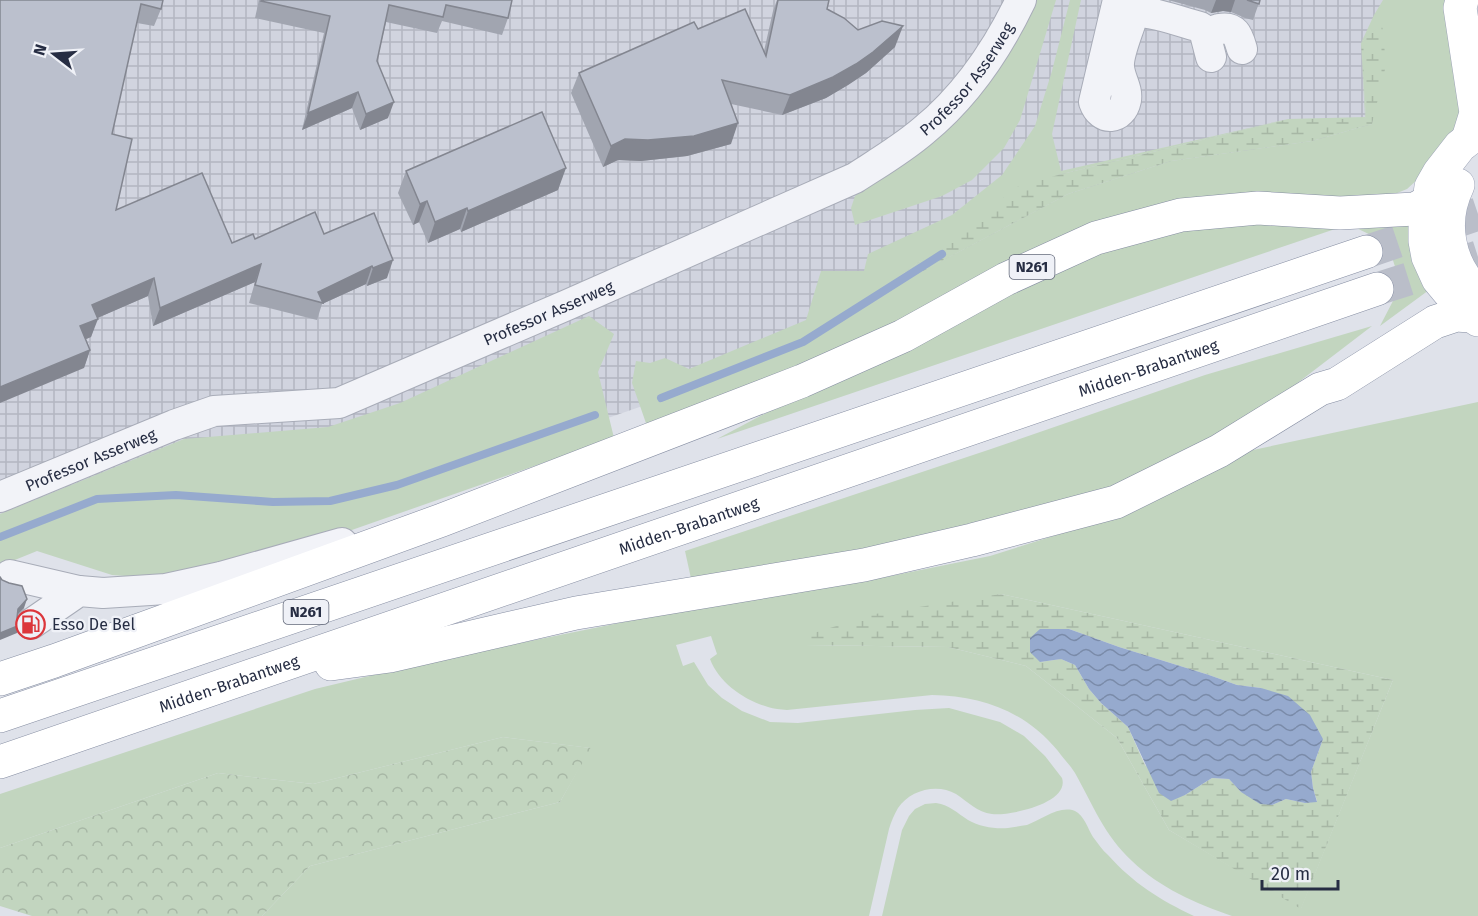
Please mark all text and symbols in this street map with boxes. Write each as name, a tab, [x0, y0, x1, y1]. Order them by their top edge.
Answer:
street label: Professor Asserweg	[916, 19, 1018, 140]
north arrow	[24, 24, 84, 84]
text: N	[29, 42, 51, 58]
road number: N261	[1010, 255, 1054, 279]
street label: Professor Asserweg	[481, 276, 617, 350]
street label: Midden-Brabantweg	[1076, 335, 1221, 401]
street label: Professor Asserweg	[22, 424, 160, 496]
street label: Midden-Brabantweg	[616, 493, 762, 559]
road number: N261	[284, 600, 328, 624]
fuel station icon: Esso De Bel	[15, 608, 47, 640]
place label: Esso De Bel	[52, 615, 136, 634]
street label: Midden-Brabantweg	[157, 651, 302, 717]
scale bar	[1262, 853, 1338, 891]
text: 20 m	[1271, 863, 1310, 885]

